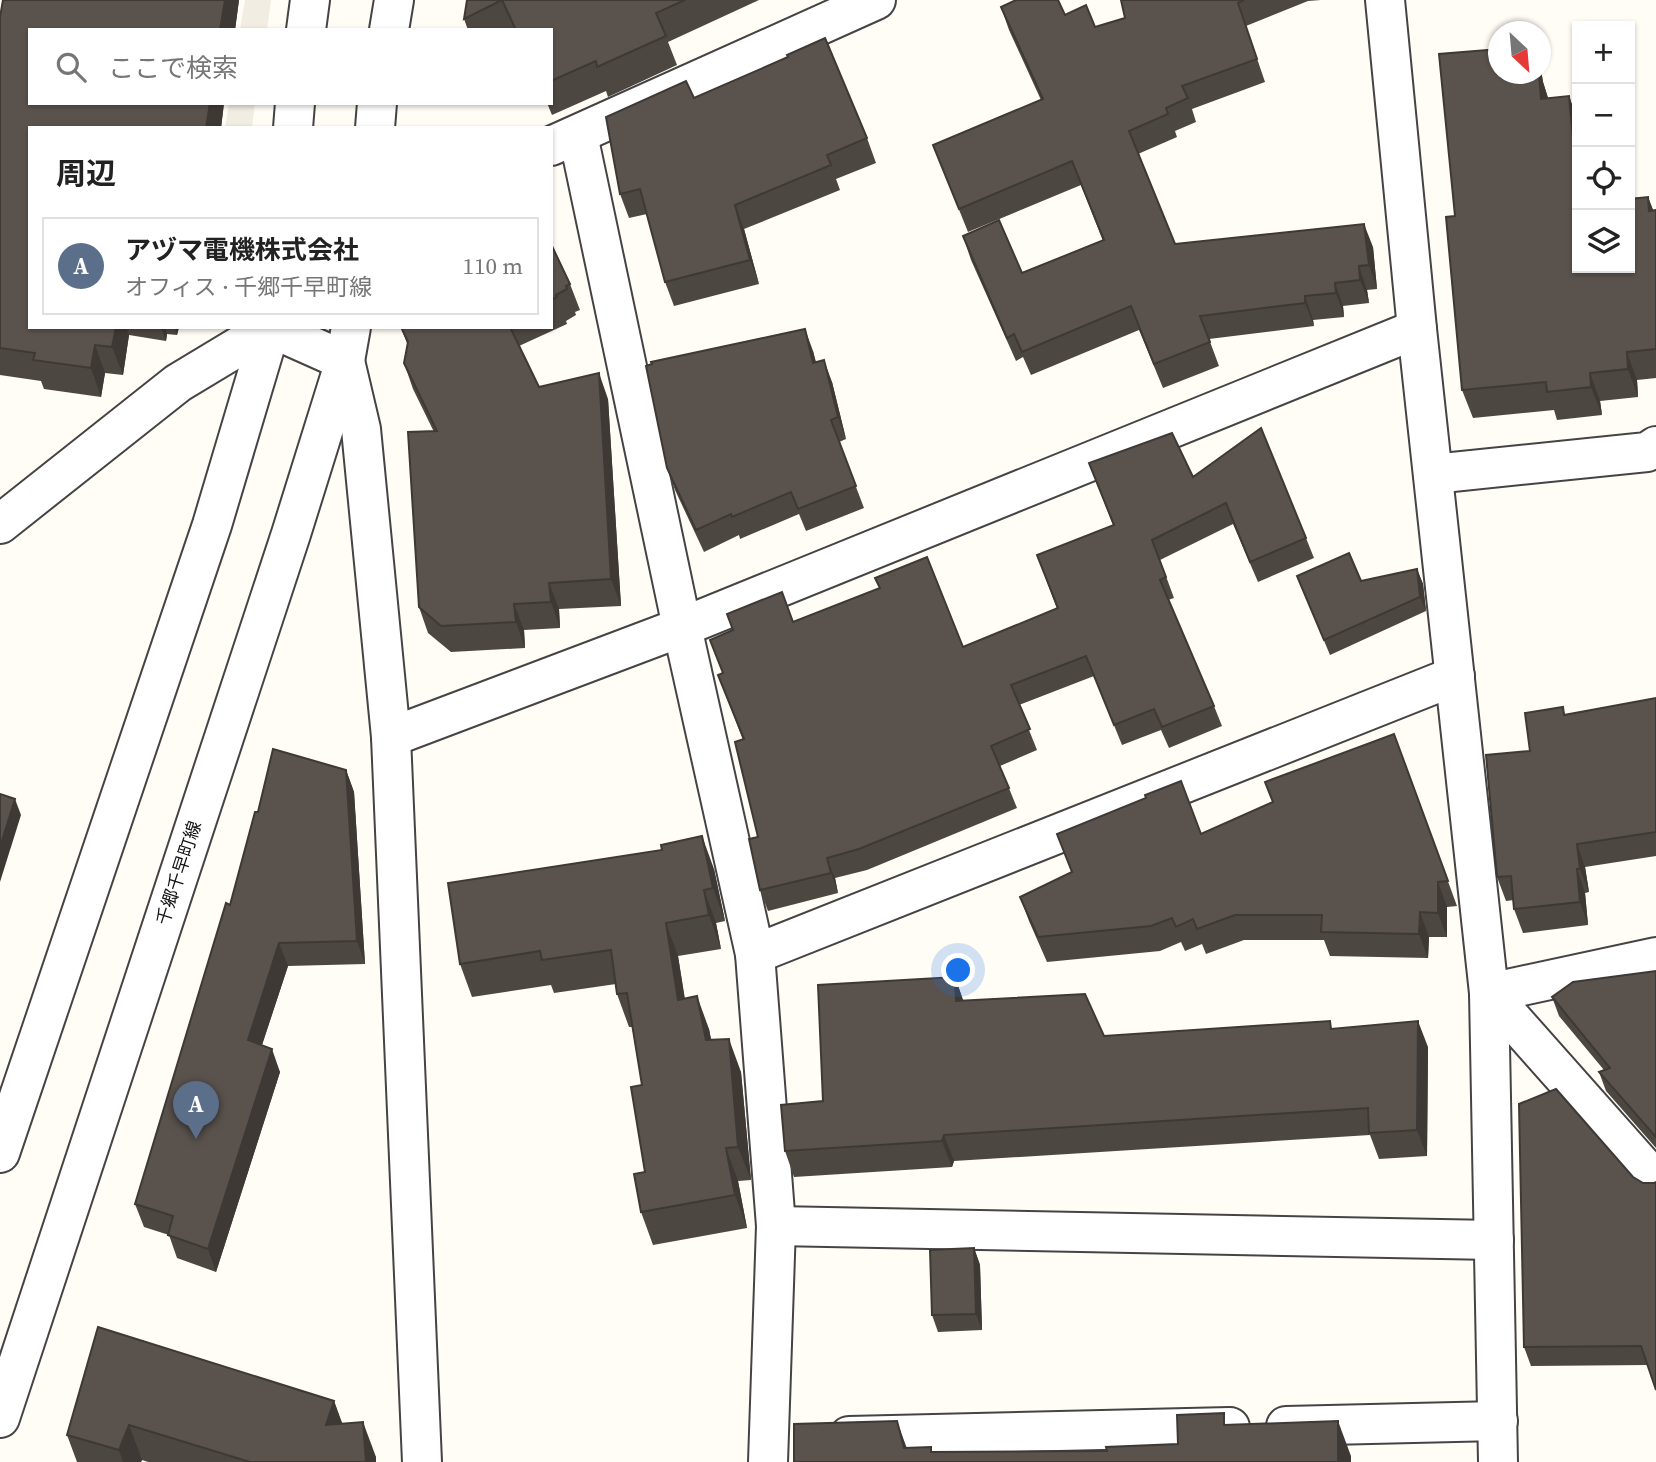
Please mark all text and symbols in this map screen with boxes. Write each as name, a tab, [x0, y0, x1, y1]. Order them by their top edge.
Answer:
north arrow	[1488, 21, 1551, 84]
map controls	[1572, 21, 1635, 273]
button: +	[1572, 21, 1635, 84]
search box	[28, 28, 553, 105]
icon: search	[52, 48, 90, 86]
text: ここで検索	[108, 50, 238, 86]
button: −	[1572, 84, 1635, 147]
button: locate	[1572, 147, 1635, 210]
text: 周辺	[56, 153, 116, 194]
button: layers	[1572, 210, 1635, 273]
text: アヅマ電機株式会社	[125, 232, 359, 268]
text: A	[73, 250, 89, 282]
text: 110 m	[462, 250, 523, 282]
text: オフィス · 千郷千早町線	[125, 271, 372, 303]
street label: 千郷千早町線	[150, 818, 207, 928]
your location	[941, 953, 975, 987]
pin: A	[173, 1081, 219, 1139]

